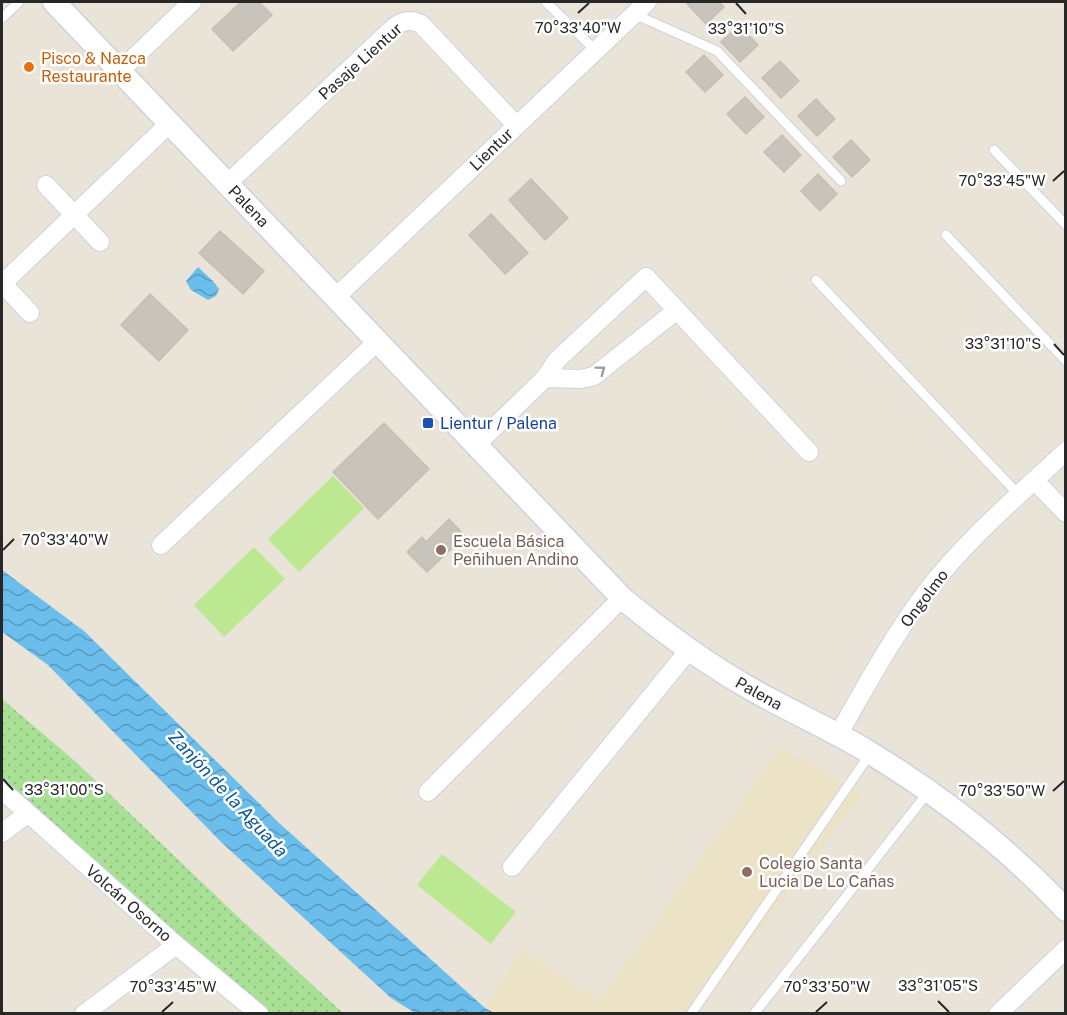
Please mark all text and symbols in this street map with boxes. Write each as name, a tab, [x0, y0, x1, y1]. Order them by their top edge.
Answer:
street label: Pasaje Lientur	[315, 19, 406, 104]
text: 70°33'40"W	[535, 19, 621, 36]
text: 33°31'10"S	[708, 20, 784, 37]
place label: Pisco & Nazca Restaurante	[41, 49, 146, 86]
marker: Pisco & Nazca Restaurante	[22, 60, 36, 74]
street label: Lientur	[466, 124, 517, 175]
text: 70°33'45"W	[959, 172, 1045, 189]
street label: Palena	[224, 182, 273, 231]
text: 33°31'10"S	[965, 335, 1041, 352]
one-way arrow	[594, 366, 605, 377]
place label: Lientur / Palena	[440, 414, 557, 433]
marker: Lientur / Palena	[421, 416, 435, 430]
text: 70°33'40"W	[22, 531, 108, 548]
place label: Escuela Básica Peñihuen Andino	[453, 532, 579, 569]
marker: Escuela Básica Peñihuen Andino	[434, 543, 448, 557]
street label: Ongolmo	[897, 566, 952, 631]
street label: Palena	[732, 673, 785, 714]
water label: Zanjón de la Aguada	[164, 726, 292, 861]
text: 33°31'00"S	[24, 781, 104, 798]
text: 70°33'50"W	[959, 782, 1045, 799]
place label: Colegio Santa Lucia De Lo Cañas	[759, 854, 894, 891]
street label: Volcán Osorno	[82, 861, 175, 946]
marker: Colegio Santa Lucia De Lo Cañas	[740, 865, 754, 879]
text: 33°31'05"S	[898, 977, 978, 994]
text: 70°33'45"W	[130, 978, 216, 995]
text: 70°33'50"W	[784, 978, 870, 995]

